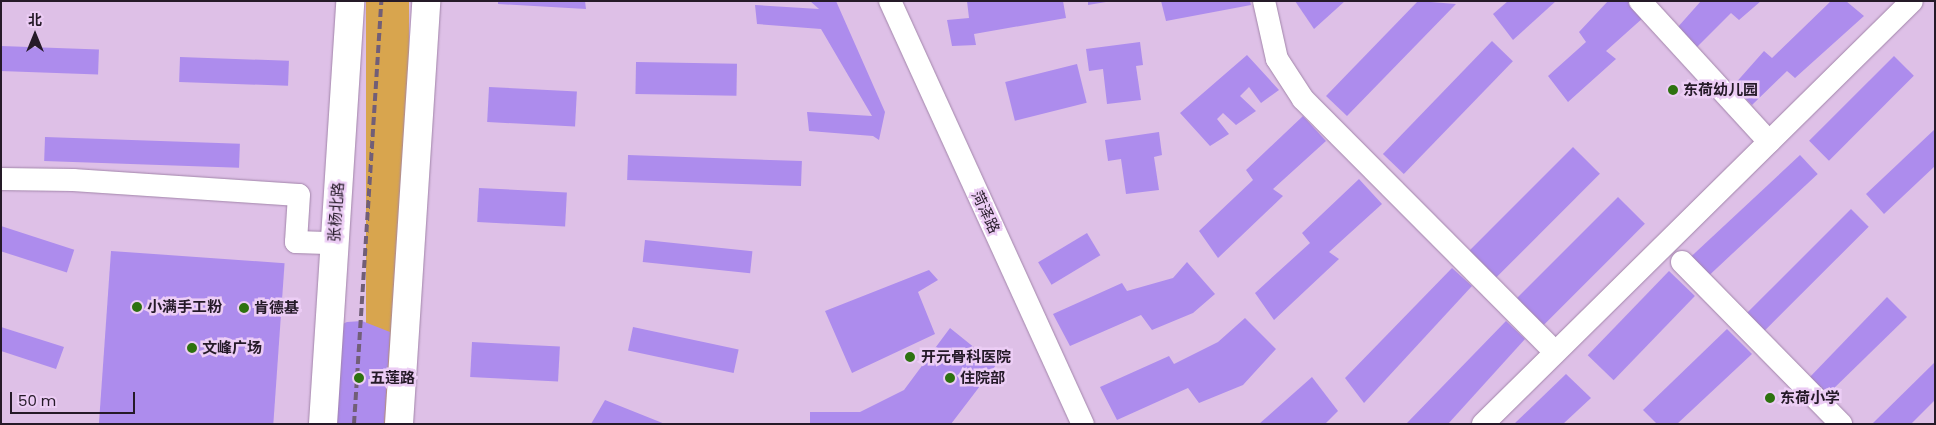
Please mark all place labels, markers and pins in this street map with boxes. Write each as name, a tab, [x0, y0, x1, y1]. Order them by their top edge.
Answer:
place label: 东荷幼儿园	[1683, 81, 1758, 99]
marker: 东荷幼儿园	[1667, 84, 1679, 96]
place label: 小满手工粉	[147, 298, 222, 316]
place label: 肯德基	[254, 299, 299, 317]
marker: 小满手工粉	[131, 301, 143, 313]
marker: 肯德基	[238, 302, 250, 314]
place label: 文峰广场	[202, 339, 262, 357]
marker: 文峰广场	[186, 342, 198, 354]
place label: 开元骨科医院	[921, 348, 1011, 366]
marker: 开元骨科医院	[903, 350, 917, 364]
place label: 五莲路	[370, 369, 415, 387]
place label: 住院部	[960, 369, 1005, 387]
marker: 五莲路	[352, 371, 366, 385]
marker: 住院部	[944, 372, 956, 384]
place label: 东荷小学	[1780, 389, 1840, 407]
marker: 东荷小学	[1764, 392, 1776, 404]

